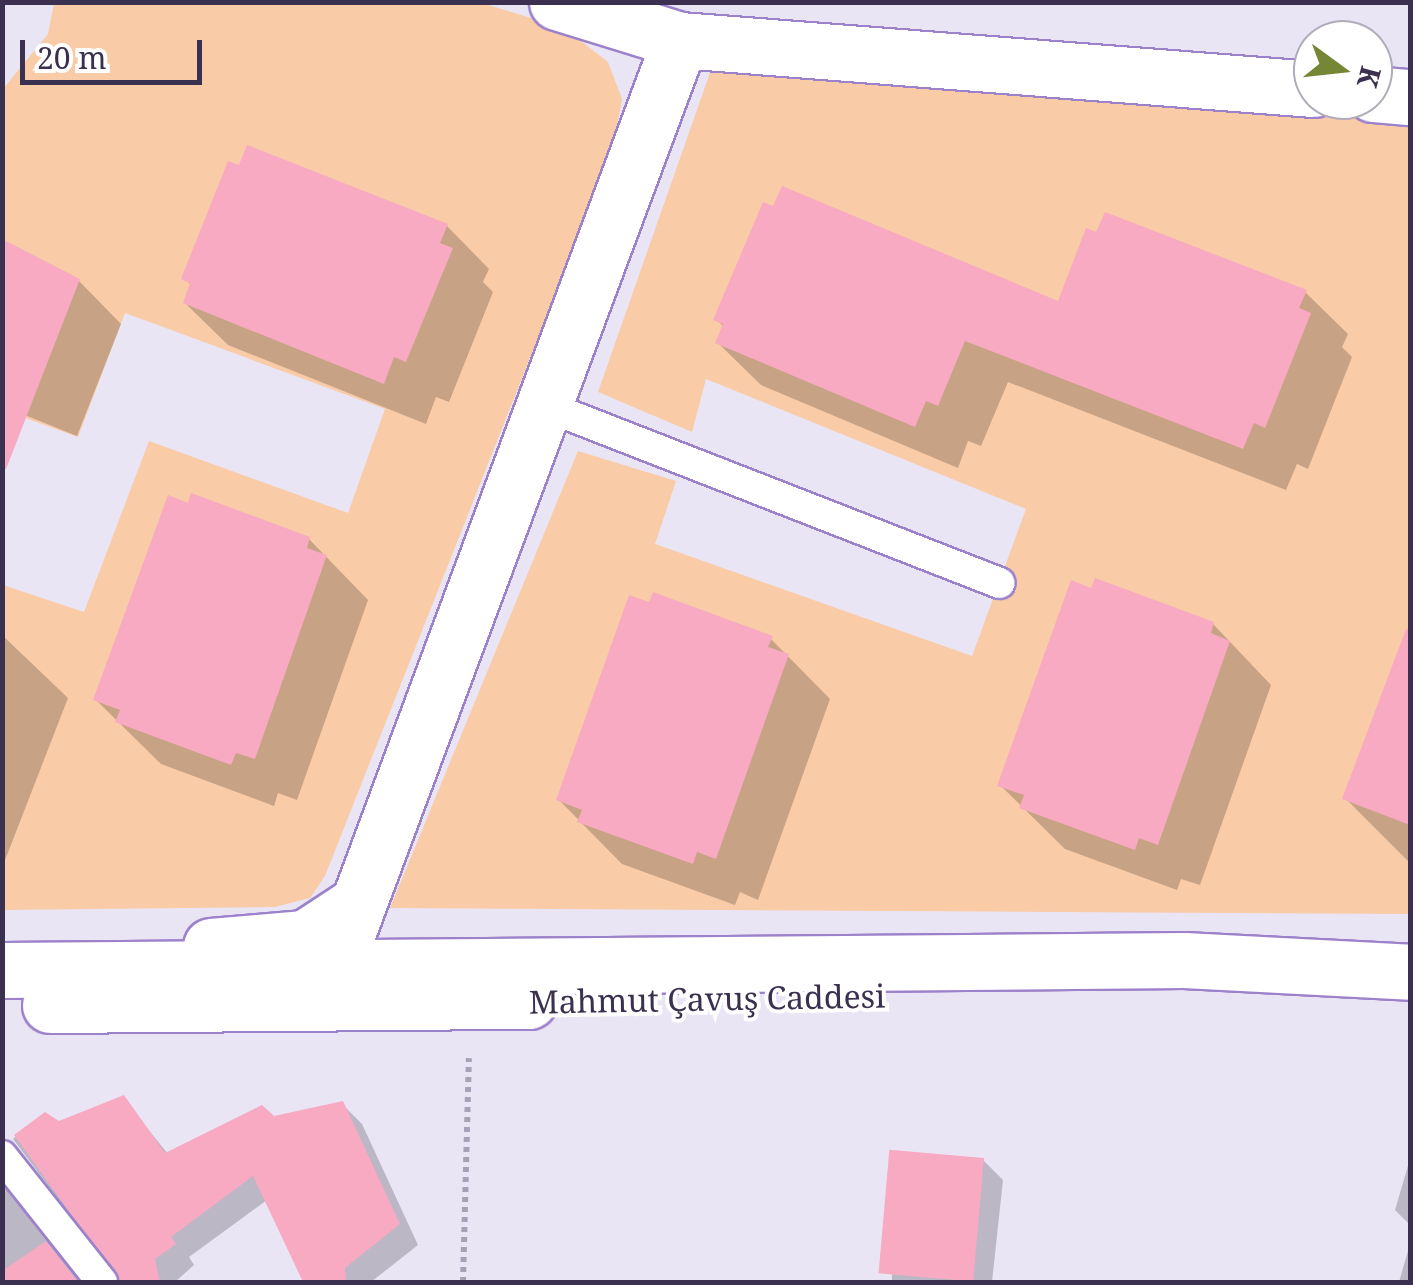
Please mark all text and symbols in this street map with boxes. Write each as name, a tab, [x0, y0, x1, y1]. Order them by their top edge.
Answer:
scale bar	[25, 20, 208, 82]
north arrow	[1293, 20, 1393, 120]
text: 20 m	[37, 37, 107, 78]
text: K	[1349, 62, 1391, 92]
street label: Mahmut Çavuş Caddesi	[528, 977, 886, 1021]

